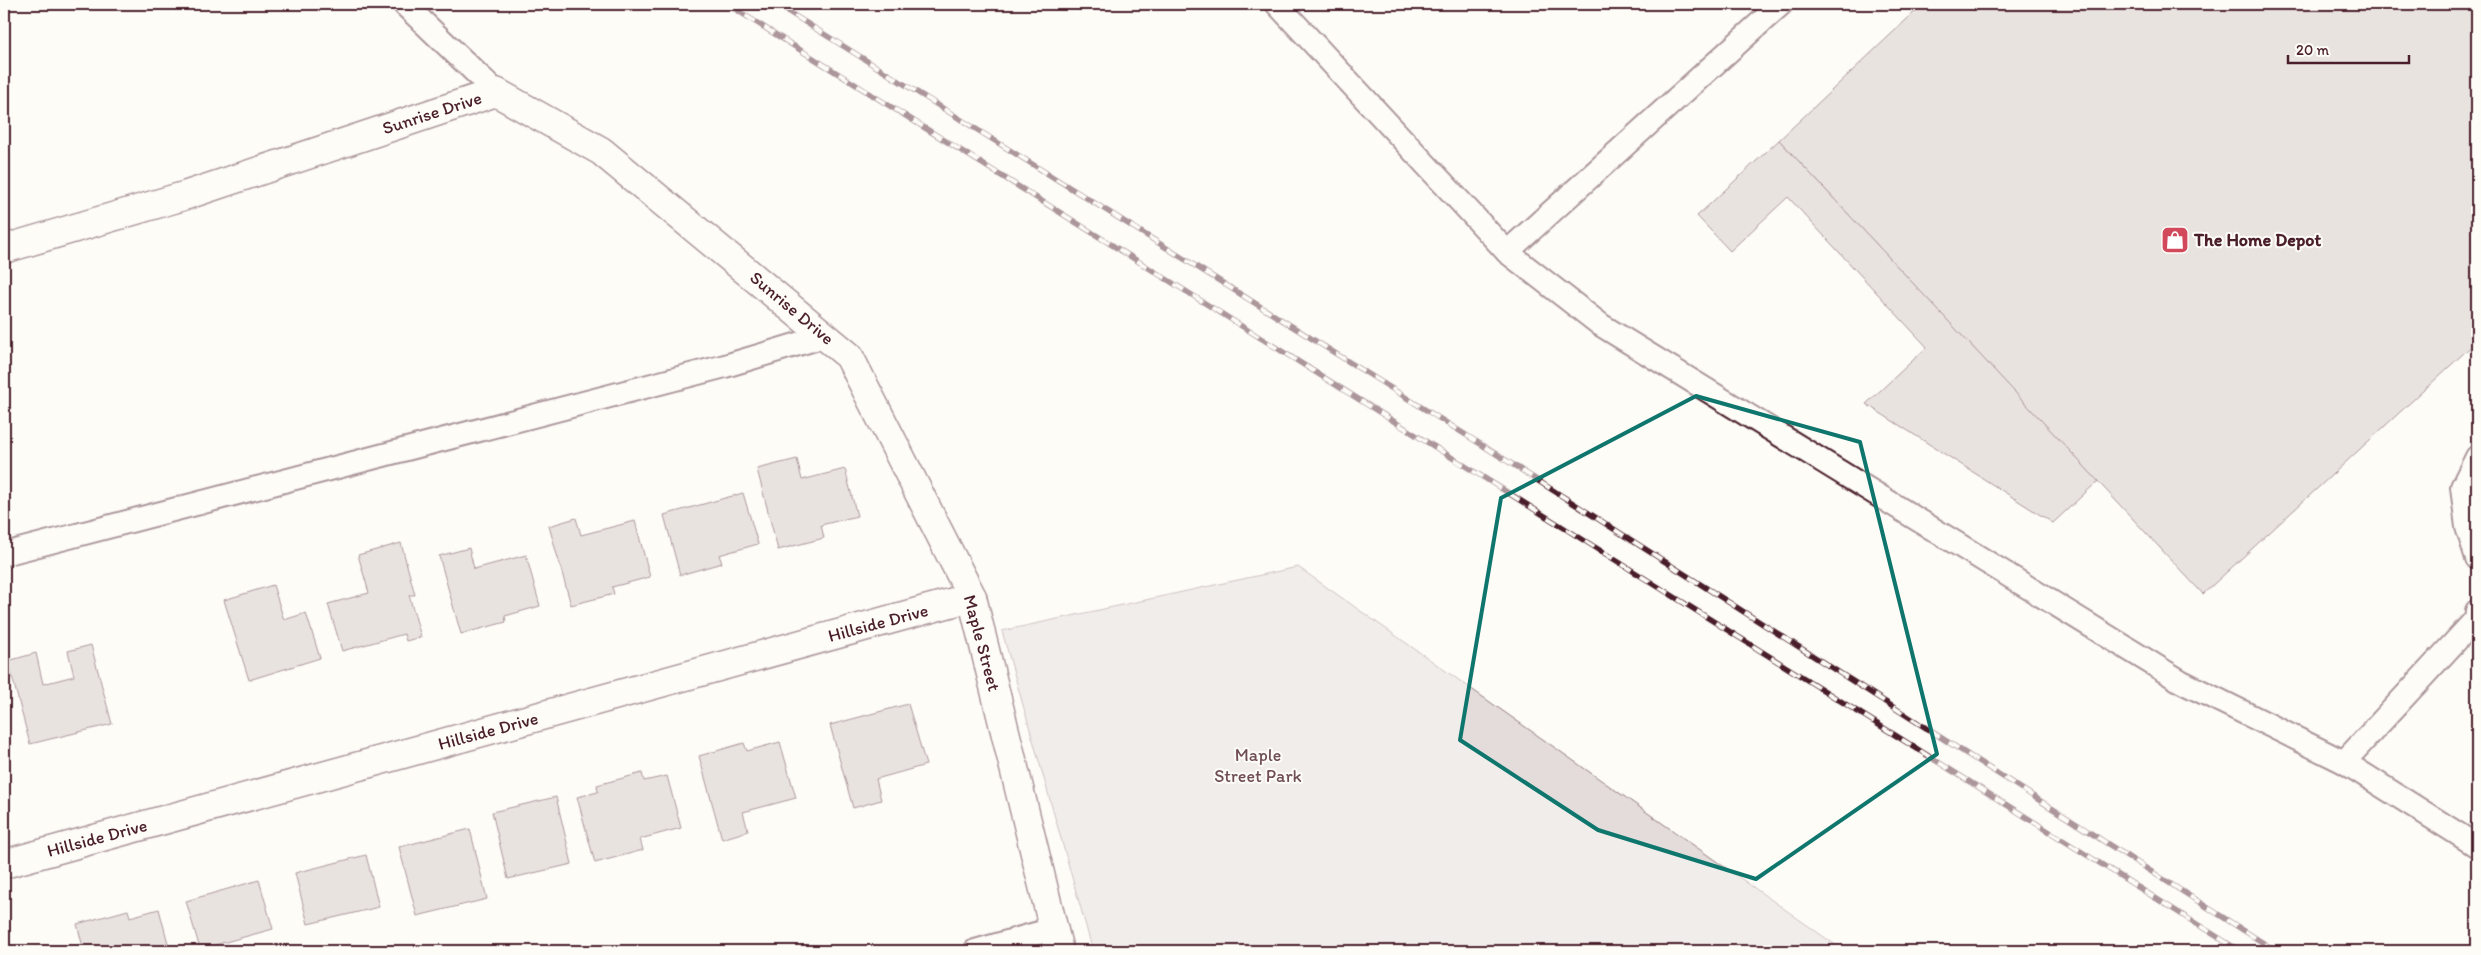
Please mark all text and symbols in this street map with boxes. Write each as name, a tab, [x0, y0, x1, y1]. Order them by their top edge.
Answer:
scale bar	[2288, 32, 2410, 64]
text: 20 m	[2296, 41, 2330, 59]
street label: Sunrise Drive	[380, 87, 484, 139]
shop icon: The Home Depot	[2160, 225, 2190, 255]
place label: The Home Depot	[2193, 229, 2321, 251]
street label: Sunrise Drive	[745, 266, 839, 350]
street label: Maple Street	[959, 592, 1005, 694]
street label: Hillside Drive	[825, 599, 931, 647]
street label: Hillside Drive	[435, 707, 541, 755]
park label: Maple Street Park	[1214, 744, 1302, 787]
street label: Hillside Drive	[44, 814, 150, 862]

